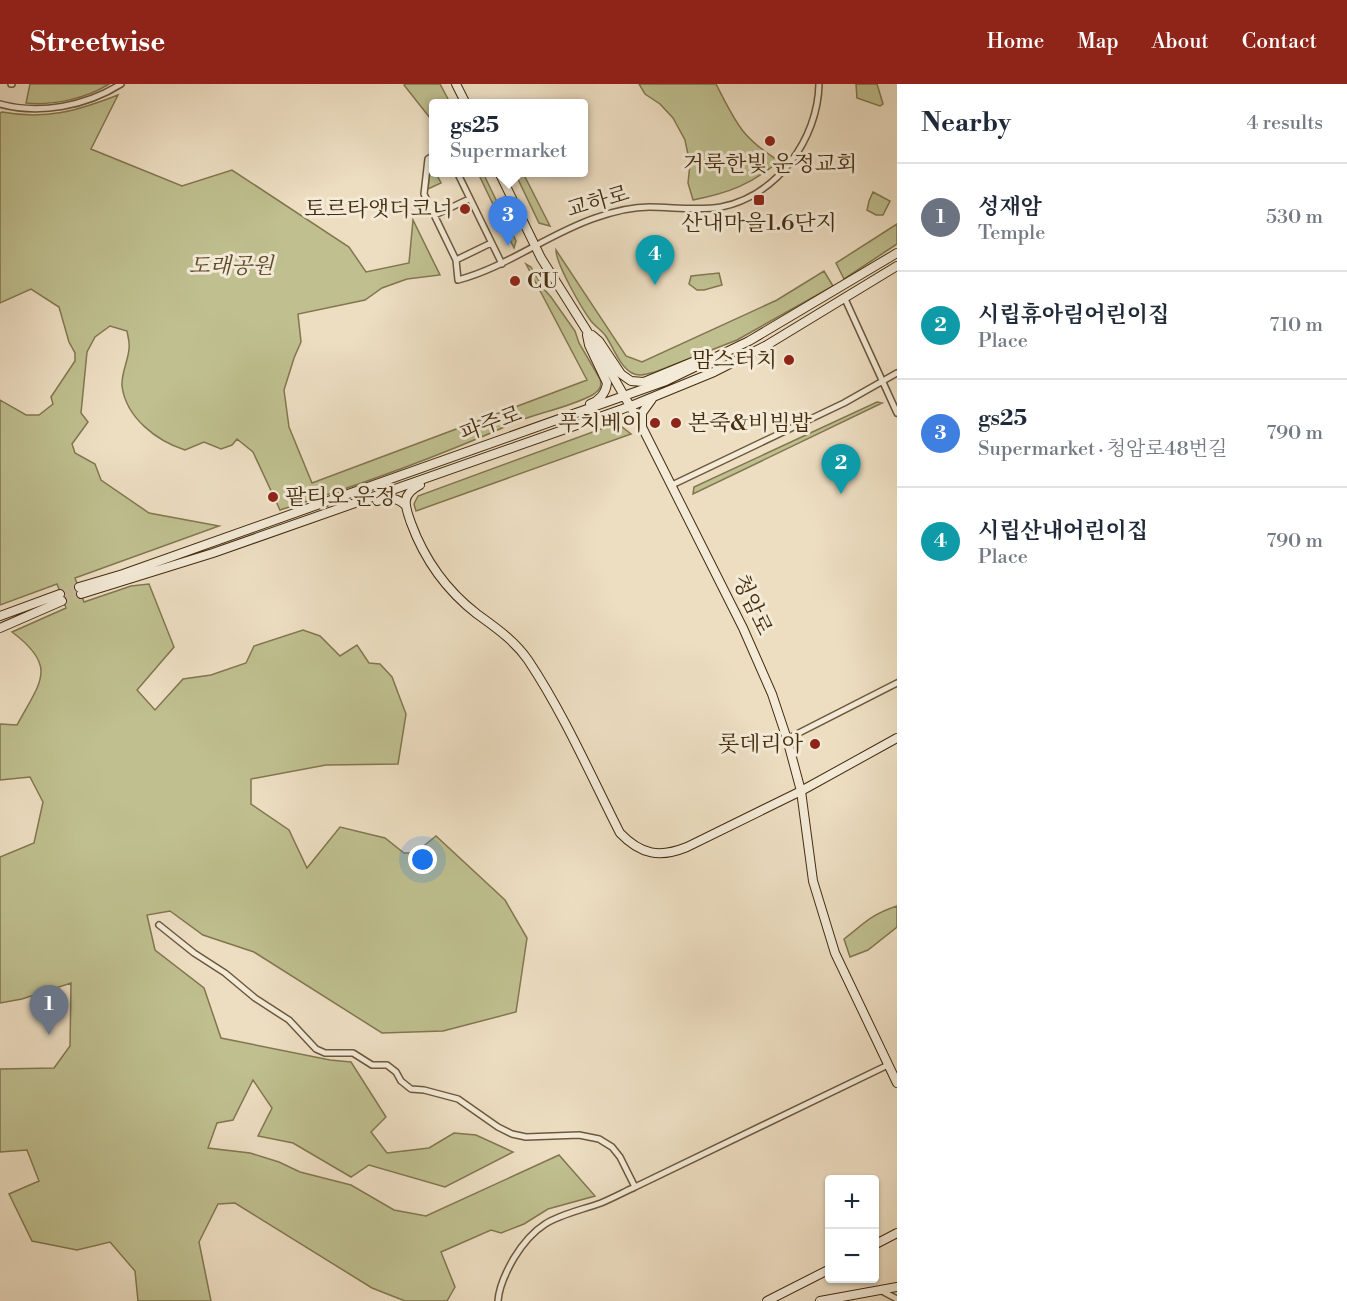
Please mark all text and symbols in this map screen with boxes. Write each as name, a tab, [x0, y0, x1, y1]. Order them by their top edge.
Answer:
text: Streetwise	[30, 25, 165, 60]
text: Home	[987, 29, 1044, 55]
text: Map	[1077, 29, 1119, 55]
text: About	[1152, 29, 1209, 55]
text: Contact	[1242, 29, 1317, 55]
popup	[429, 99, 588, 177]
text: Nearby	[921, 107, 1011, 139]
text: 4 results	[1246, 111, 1323, 136]
text: gs25	[450, 112, 499, 139]
marker: 거룩한빛 운정교회	[763, 134, 777, 148]
text: Supermarket	[450, 139, 567, 164]
place label: 거룩한빛 운정교회	[683, 151, 857, 178]
street label: 교하로	[564, 180, 632, 224]
marker: 산내마을1.6단지	[752, 193, 766, 207]
text: 성재암	[978, 194, 1042, 221]
place label: 토르타앳더코너	[304, 196, 453, 223]
pin: 3	[488, 196, 528, 246]
marker: 토르타앳더코너	[458, 202, 472, 216]
text: 1	[936, 205, 945, 230]
text: 530 m	[1266, 205, 1323, 230]
place label: 산내마을1.6단지	[681, 210, 837, 237]
text: Temple	[978, 221, 1045, 246]
pin: 4	[636, 236, 674, 285]
park label: 도래공원	[188, 253, 275, 280]
place label: CU	[527, 268, 559, 295]
marker: CU	[508, 274, 522, 288]
text: 시립휴아림어린이집	[978, 302, 1169, 329]
text: 2	[934, 313, 947, 338]
text: 710 m	[1269, 313, 1323, 338]
text: Place	[978, 329, 1028, 354]
place label: 맘스터치	[692, 347, 777, 374]
marker: 맘스터치	[782, 353, 796, 367]
street label: 파주로	[456, 400, 526, 448]
text: gs25	[978, 405, 1027, 432]
place label: 푸치베이	[558, 410, 643, 437]
place label: 본죽&비빔밥	[688, 410, 813, 437]
marker: 푸치베이	[648, 416, 662, 430]
marker: 본죽&비빔밥	[669, 416, 683, 430]
text: 3	[934, 421, 947, 446]
text: 790 m	[1266, 421, 1323, 446]
text: Supermarket · 청암로48번길	[978, 437, 1227, 462]
pin: 2	[822, 444, 860, 494]
place label: 팥티오 운정	[285, 484, 396, 511]
marker: 팥티오 운정	[266, 490, 280, 504]
text: 시립산내어린이집	[978, 518, 1148, 545]
text: 4	[934, 529, 947, 554]
text: 790 m	[1266, 529, 1323, 554]
text: Place	[978, 545, 1028, 570]
street label: 청암로	[726, 570, 778, 640]
place label: 롯데리아	[718, 731, 804, 758]
marker: 롯데리아	[808, 737, 822, 751]
your location	[408, 845, 437, 874]
pin: 1	[29, 986, 68, 1035]
map controls	[825, 1175, 879, 1283]
button: +	[825, 1175, 879, 1229]
button: −	[825, 1229, 879, 1283]

